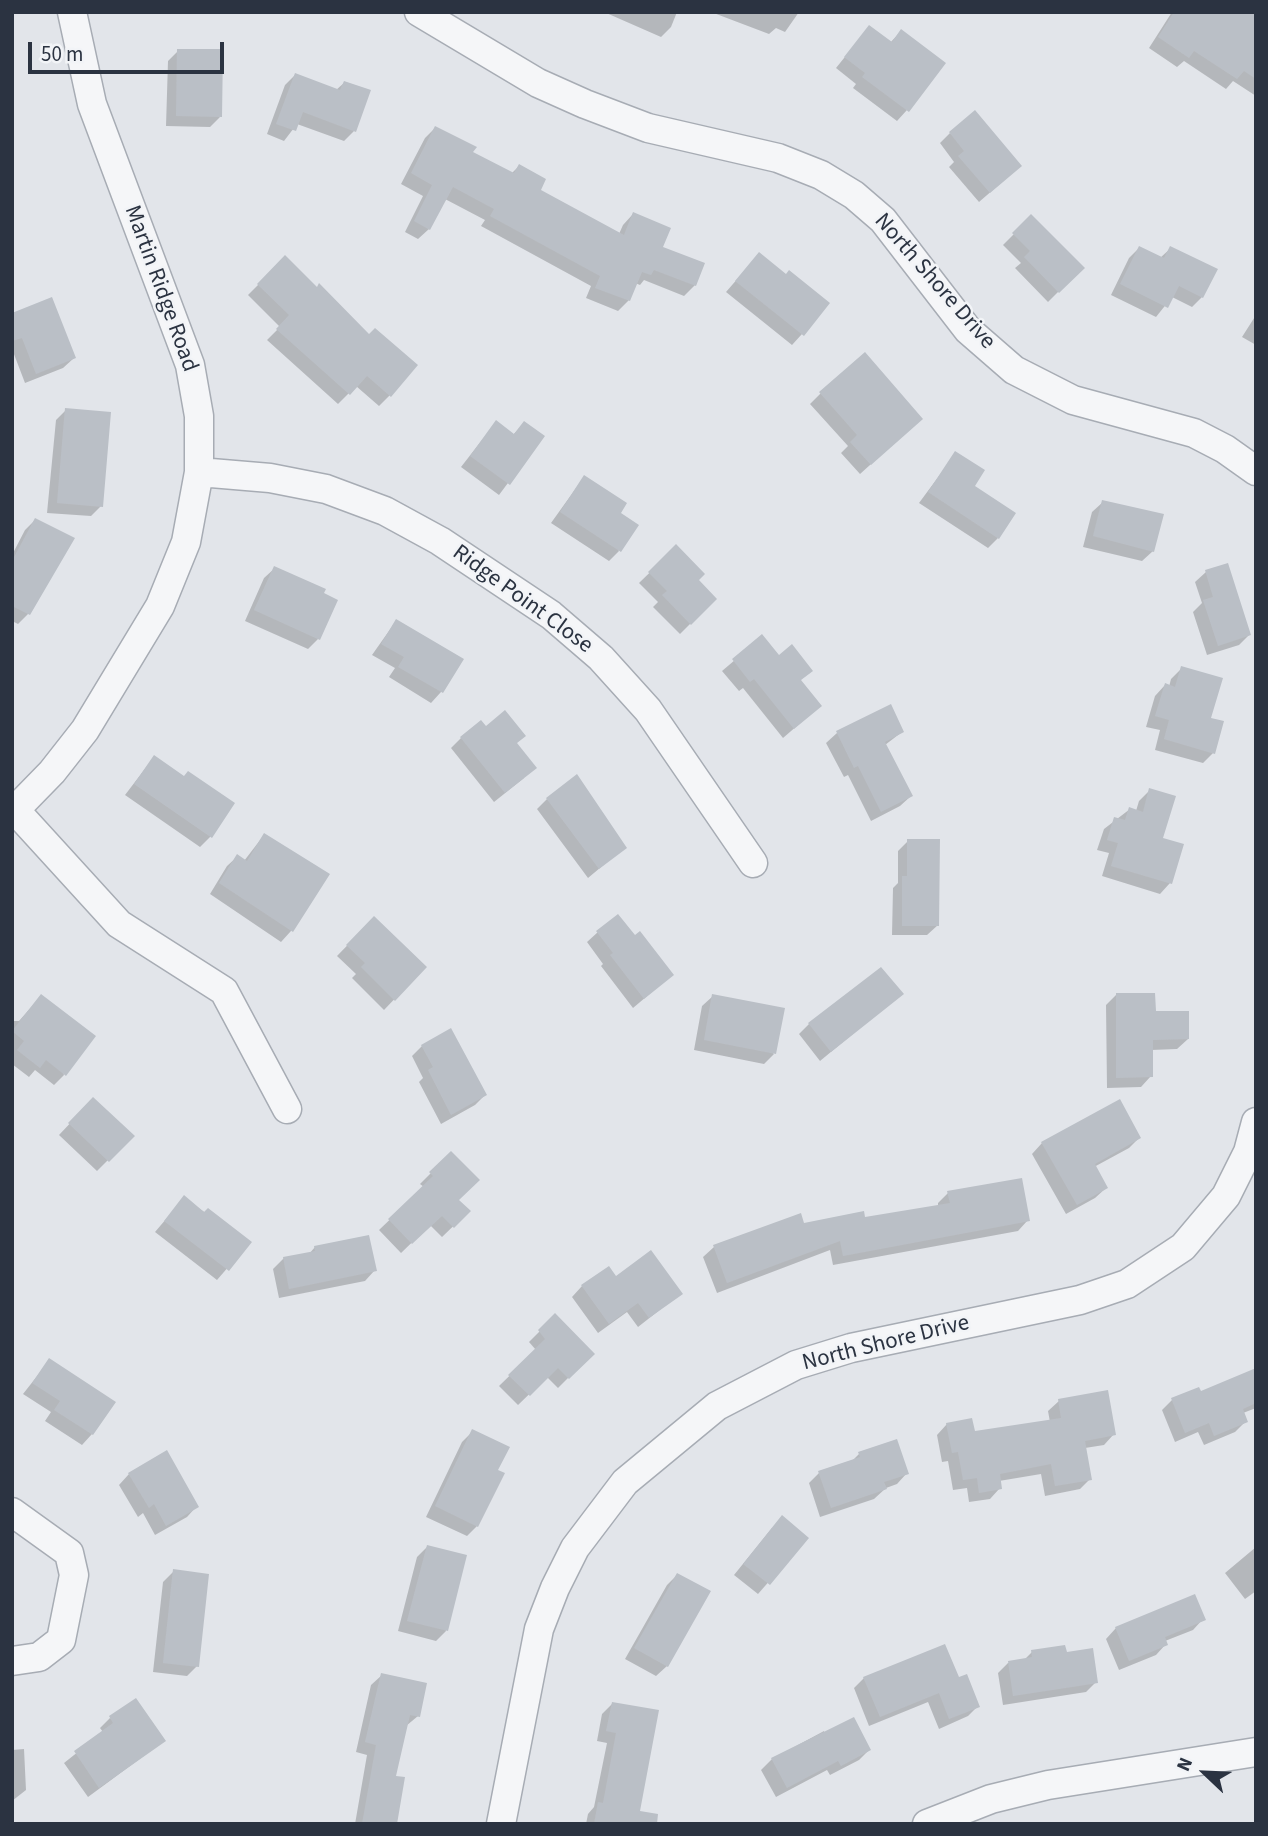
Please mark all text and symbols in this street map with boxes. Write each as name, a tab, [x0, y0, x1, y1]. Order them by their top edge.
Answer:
scale bar	[32, 28, 228, 72]
text: 50 m	[41, 39, 83, 69]
street label: Martin Ridge Road	[117, 202, 203, 376]
street label: North Shore Drive	[867, 208, 1001, 356]
street label: Ridge Point Close	[446, 540, 598, 660]
street label: North Shore Drive	[800, 1310, 972, 1378]
north arrow	[1170, 1738, 1240, 1808]
text: N	[1170, 1754, 1200, 1776]

